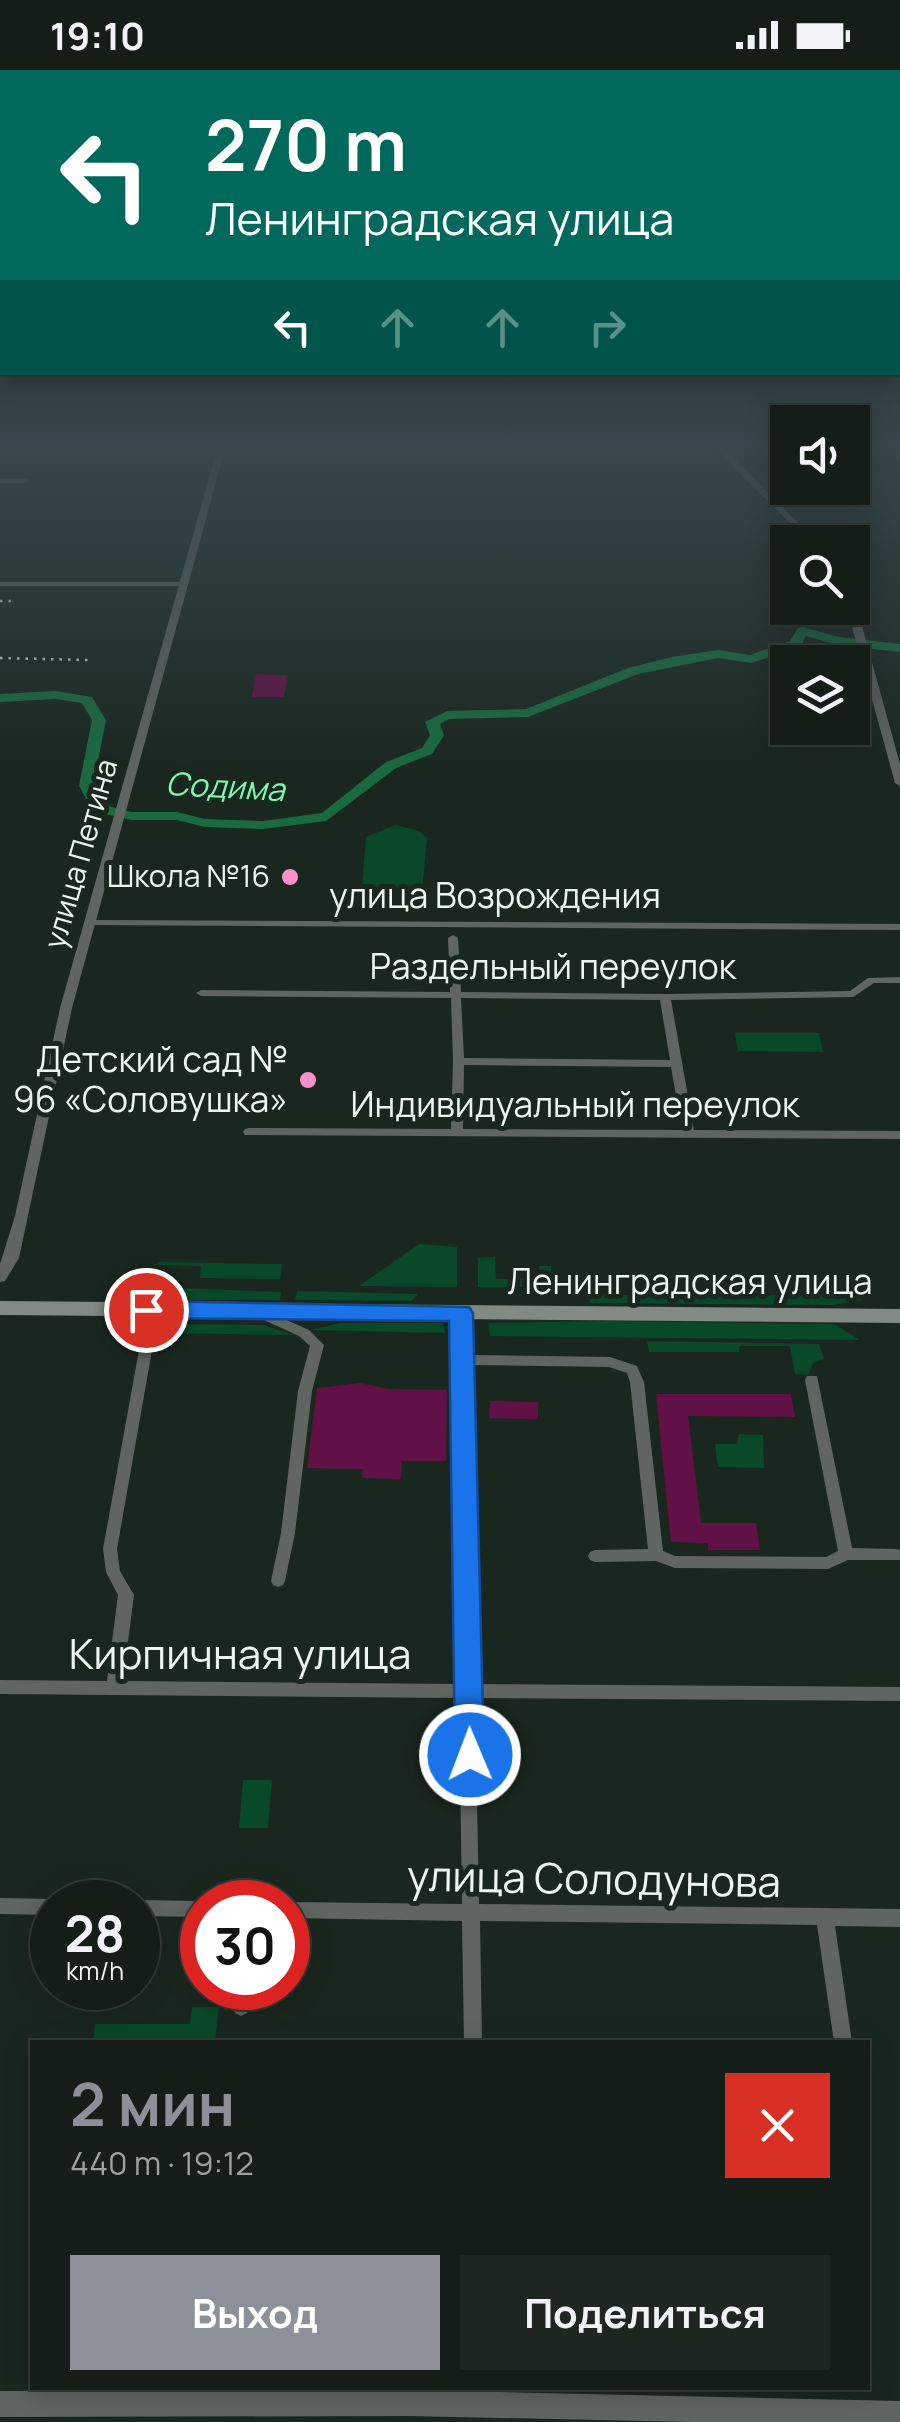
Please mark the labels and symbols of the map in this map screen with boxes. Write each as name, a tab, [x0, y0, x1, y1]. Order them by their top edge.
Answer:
street label: улица Петина	[33, 754, 126, 953]
water label: Содима	[164, 761, 288, 811]
place label: Школа №16	[107, 855, 270, 896]
marker: Школа №16	[279, 866, 301, 888]
street label: улица Возрождения	[329, 871, 661, 919]
street label: Раздельный переулок	[370, 942, 738, 990]
place label: Детский сад № 96 «Соловушка»	[13, 1035, 288, 1123]
marker: Детский сад № 96 «Соловушка»	[297, 1069, 319, 1091]
street label: Индивидуальный переулок	[351, 1080, 801, 1128]
street label: Ленинградская улица	[508, 1257, 873, 1305]
pin	[104, 1268, 189, 1353]
street label: Кирпичная улица	[69, 1624, 411, 1682]
position arrow	[418, 1703, 522, 1807]
street label: улица Солодунова	[407, 1846, 781, 1910]
speed limit sign: 30	[180, 1880, 310, 2010]

